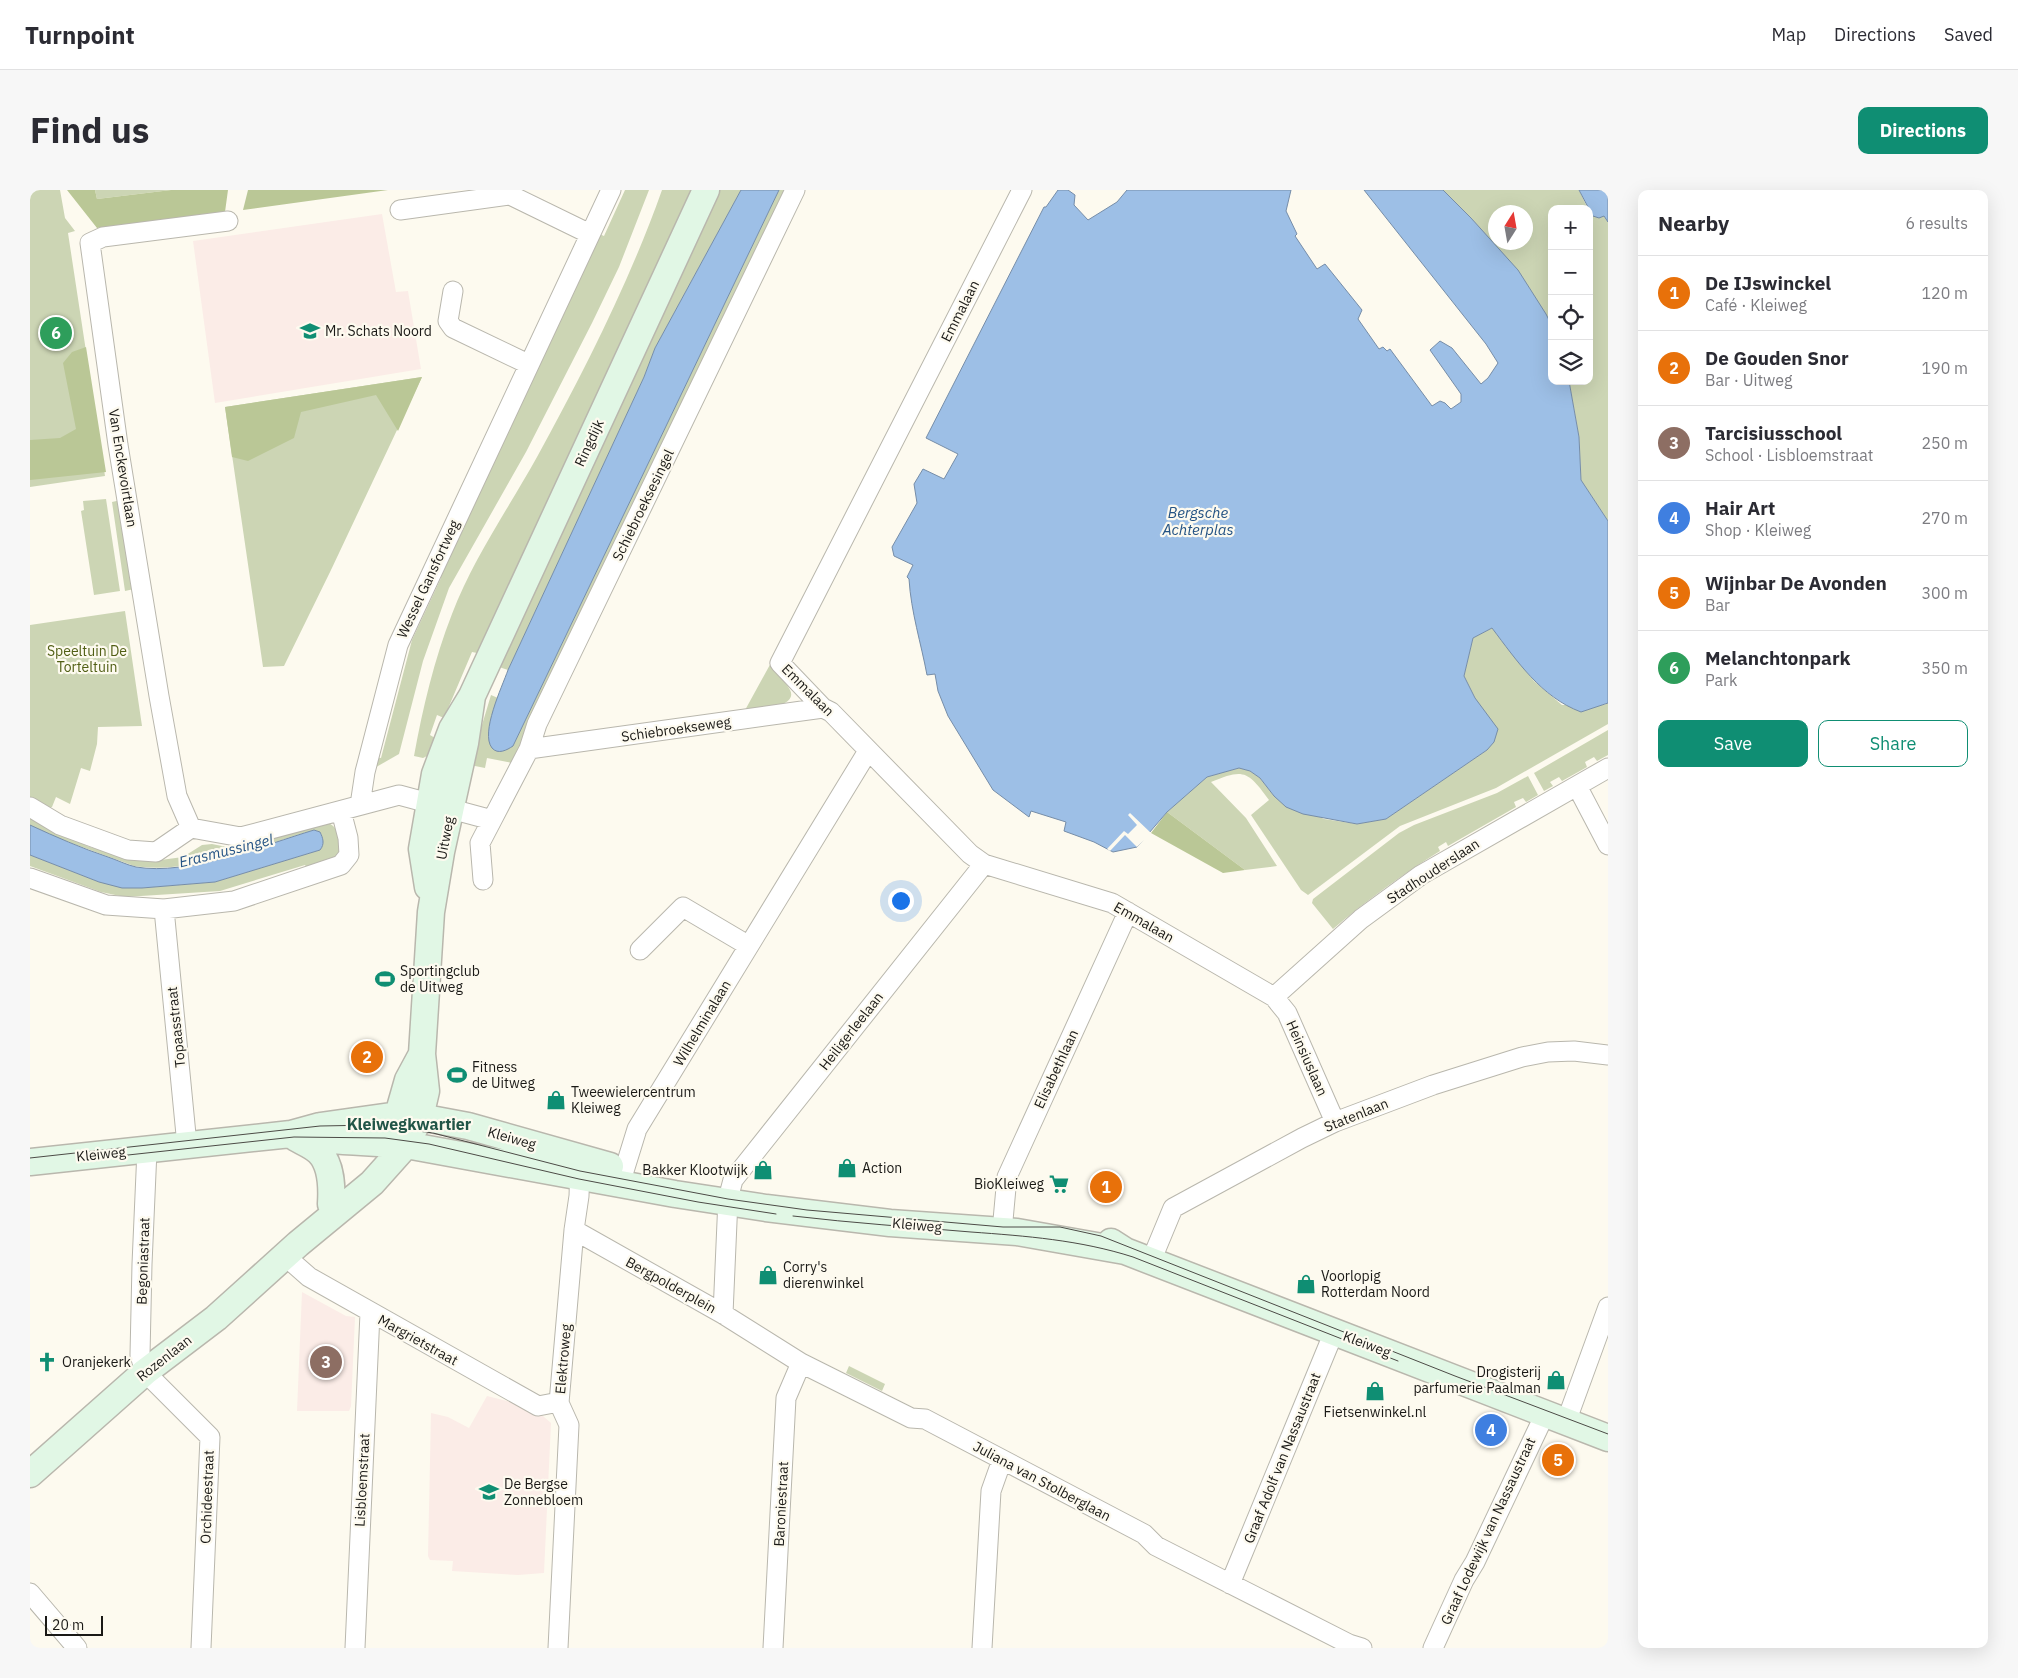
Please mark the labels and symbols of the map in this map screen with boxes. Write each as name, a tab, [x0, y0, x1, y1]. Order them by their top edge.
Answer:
north arrow	[1488, 205, 1533, 250]
street label: Emmalaan	[937, 277, 983, 345]
pin: 6	[40, 314, 72, 352]
school or university icon: Mr. Schats Noord	[299, 320, 321, 342]
place label: Mr. Schats Noord	[325, 322, 432, 340]
street label: Van Enckevoirtlaan	[105, 408, 141, 528]
street label: Ringdijk	[570, 416, 608, 470]
street label: Schiebroeksesingel	[608, 446, 678, 564]
water label: Bergsche Achterplas	[1161, 503, 1234, 539]
street label: Wessel Gansfortweg	[393, 516, 464, 641]
park label: Speeltuin De Torteltuin	[47, 642, 127, 676]
street label: Emmalaan	[778, 660, 838, 720]
street label: Schiebroekseweg	[620, 712, 733, 746]
street label: Uitweg	[432, 814, 458, 861]
water label: Erasmussingel	[177, 830, 275, 871]
street label: Stadhouderslaan	[1383, 834, 1483, 908]
your location	[888, 888, 914, 914]
street label: Emmalaan	[1111, 898, 1177, 946]
place label: Sportingclub de Uitweg	[400, 962, 480, 996]
sports icon: Sportingclub de Uitweg	[374, 968, 396, 990]
street label: Wilhelminalaan	[669, 977, 735, 1069]
street label: Topaasstraat	[163, 986, 189, 1068]
street label: Heiligerleelaan	[815, 988, 887, 1074]
street label: Heinsiuslaan	[1282, 1017, 1332, 1099]
street label: Elisabethlaan	[1030, 1027, 1082, 1111]
pin: 2	[351, 1038, 383, 1076]
place label: Fitness de Uitweg	[472, 1058, 535, 1092]
sports icon: Fitness de Uitweg	[446, 1064, 468, 1086]
place label: Tweewielercentrum Kleiweg	[571, 1083, 696, 1117]
shop icon: Tweewielercentrum Kleiweg	[545, 1089, 567, 1111]
street label: Statenlaan	[1321, 1094, 1391, 1136]
district label: Kleiwegkwartier	[347, 1114, 472, 1134]
street label: Kleiweg	[486, 1123, 539, 1154]
street label: Kleiweg	[75, 1142, 127, 1166]
shop icon: Action	[836, 1157, 858, 1179]
shop icon: Bakker Klootwijk	[752, 1159, 774, 1181]
place label: Action	[862, 1159, 902, 1177]
place label: Bakker Klootwijk	[642, 1161, 749, 1179]
pin: 1	[1090, 1168, 1122, 1206]
supermarket icon: BioKleiweg	[1048, 1173, 1070, 1195]
place label: BioKleiweg	[974, 1175, 1045, 1193]
street label: Kleiweg	[891, 1214, 943, 1236]
street label: Begoniastraat	[132, 1217, 154, 1305]
street label: Bergpolderplein	[623, 1253, 719, 1317]
place label: Corry's dierenwinkel	[783, 1258, 864, 1292]
shop icon: Corry's dierenwinkel	[757, 1264, 779, 1286]
place label: Voorlopig Rotterdam Noord	[1321, 1267, 1430, 1301]
shop icon: Voorlopig Rotterdam Noord	[1295, 1273, 1317, 1295]
street label: Margrietstraat	[375, 1311, 461, 1369]
street label: Elektroweg	[551, 1323, 575, 1395]
street label: Kleiweg	[1341, 1327, 1394, 1362]
street label: Rozenlaan	[133, 1331, 195, 1385]
pin: 3	[310, 1343, 342, 1381]
church icon: Oranjekerk	[36, 1351, 58, 1373]
place label: Oranjekerk	[62, 1353, 132, 1371]
place label: Drogisterij parfumerie Paalman	[1413, 1363, 1541, 1397]
shop icon: Drogisterij parfumerie Paalman	[1545, 1369, 1567, 1391]
street label: Graaf Adolf van Nassaustraat	[1239, 1370, 1325, 1546]
shop icon: Fietsenwinkel.nl	[1364, 1380, 1386, 1402]
place label: Fietsenwinkel.nl	[1324, 1403, 1427, 1421]
pin: 4	[1475, 1411, 1507, 1449]
street label: Lisbloemstraat	[351, 1433, 373, 1527]
street label: Graaf Lodewijk van Nassaustraat	[1437, 1434, 1539, 1628]
street label: Juliana van Stolberglaan	[970, 1437, 1114, 1525]
pin: 5	[1542, 1441, 1574, 1479]
street label: Orchideestraat	[196, 1450, 218, 1544]
street label: Baroniestraat	[770, 1461, 792, 1547]
place label: De Bergse Zonnebloem	[504, 1475, 583, 1509]
school or university icon: De Bergse Zonnebloem	[478, 1481, 500, 1503]
scale bar	[45, 1613, 102, 1636]

